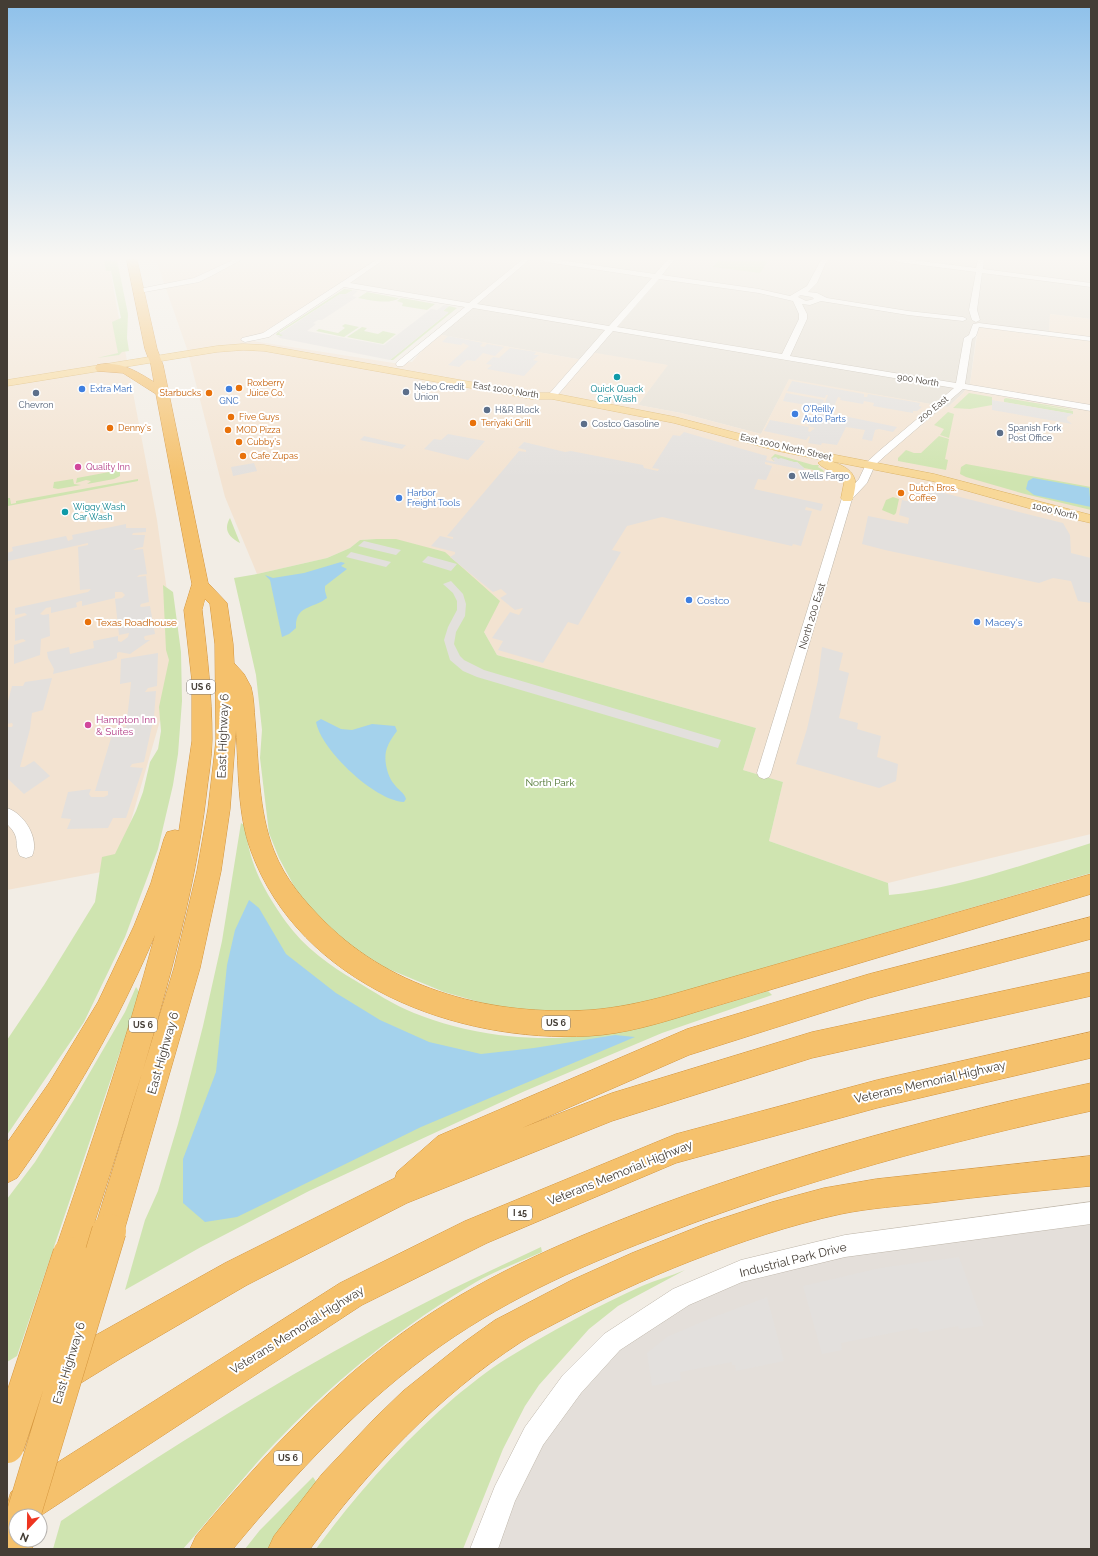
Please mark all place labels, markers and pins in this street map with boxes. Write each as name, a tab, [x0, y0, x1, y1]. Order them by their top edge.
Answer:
marker: Quick Quack Car Wash	[612, 372, 622, 382]
place label: Roxberry Juice Co.	[247, 378, 285, 398]
place label: Nebo Credit Union	[414, 382, 464, 402]
marker: Roxberry Juice Co.	[234, 383, 244, 393]
marker: Extra Mart	[77, 384, 87, 394]
place label: Extra Mart	[90, 384, 132, 394]
marker: GNC	[224, 384, 234, 394]
place label: Quick Quack Car Wash	[591, 384, 644, 404]
marker: Nebo Credit Union	[401, 387, 411, 397]
marker: Chevron	[31, 388, 41, 398]
place label: Starbucks	[160, 388, 202, 398]
marker: Starbucks	[204, 388, 214, 398]
place label: GNC	[219, 396, 239, 406]
place label: Chevron	[19, 400, 54, 410]
place label: O'Reilly Auto Parts	[803, 404, 847, 424]
marker: H&R Block	[482, 405, 492, 415]
place label: H&R Block	[495, 405, 540, 415]
marker: O'Reilly Auto Parts	[790, 409, 800, 419]
marker: Five Guys	[226, 412, 236, 422]
place label: Five Guys	[239, 412, 280, 422]
marker: Teriyaki Grill	[468, 418, 478, 428]
place label: Teriyaki Grill	[481, 418, 532, 428]
marker: Costco Gasoline	[579, 419, 589, 429]
place label: Costco Gasoline	[592, 419, 660, 429]
marker: Denny's	[105, 423, 115, 433]
place label: Denny's	[118, 423, 152, 433]
place label: Spanish Fork Post Office	[1008, 423, 1062, 443]
marker: MOD Pizza	[223, 425, 233, 435]
place label: MOD Pizza	[236, 425, 281, 435]
marker: Spanish Fork Post Office	[995, 428, 1005, 438]
marker: Cubby's	[234, 437, 244, 447]
place label: Cubby's	[247, 437, 281, 447]
marker: Cafe Zupas	[238, 451, 248, 461]
place label: Cafe Zupas	[251, 451, 299, 461]
marker: Quality Inn	[73, 462, 83, 472]
place label: Quality Inn	[86, 462, 130, 472]
marker: Wells Fargo	[787, 471, 797, 481]
place label: Wells Fargo	[800, 471, 849, 481]
place label: Dutch Bros. Coffee	[909, 483, 957, 503]
place label: Harbor Freight Tools	[407, 488, 461, 508]
marker: Dutch Bros. Coffee	[896, 488, 906, 498]
marker: Harbor Freight Tools	[394, 493, 404, 503]
place label: Wiggy Wash Car Wash	[73, 502, 126, 522]
marker: Wiggy Wash Car Wash	[60, 507, 70, 517]
marker: Costco	[684, 595, 694, 605]
place label: Costco	[697, 595, 729, 606]
marker: Texas Roadhouse	[83, 617, 93, 627]
place label: Texas Roadhouse	[96, 617, 177, 628]
marker: Macey's	[972, 617, 982, 627]
place label: Macey's	[985, 617, 1023, 628]
place label: Hampton Inn & Suites	[96, 714, 156, 737]
marker: Hampton Inn & Suites	[83, 720, 93, 730]

